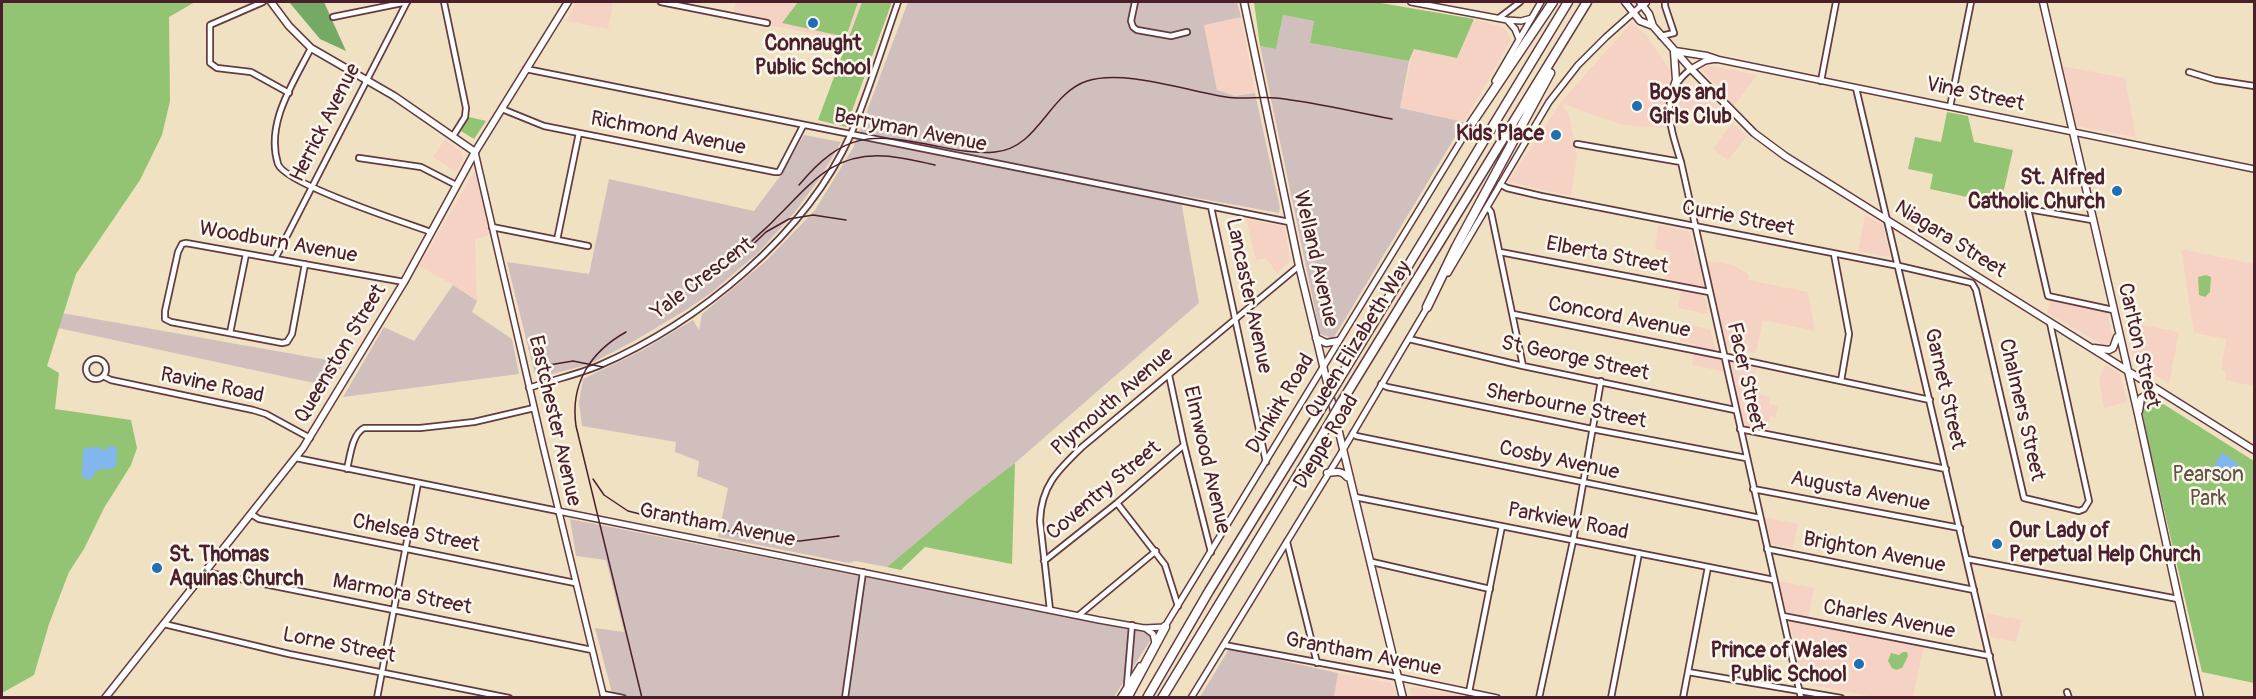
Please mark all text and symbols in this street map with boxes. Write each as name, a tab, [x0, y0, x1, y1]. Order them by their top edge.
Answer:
marker: Connaught Public School	[806, 16, 820, 30]
place label: Connaught Public School	[755, 32, 871, 82]
street label: Herrick Avenue	[285, 59, 367, 187]
street label: Vine Street	[1924, 72, 2026, 118]
place label: Boys and Girls Club	[1649, 81, 1732, 131]
marker: Boys and Girls Club	[1630, 99, 1644, 113]
street label: Berryman Avenue	[832, 104, 988, 158]
street label: Richmond Avenue	[588, 107, 748, 161]
place label: Kids Place	[1456, 122, 1544, 148]
marker: Kids Place	[1549, 128, 1563, 142]
place label: St. Alfred Catholic Church	[1968, 166, 2105, 216]
marker: St. Alfred Catholic Church	[2110, 184, 2124, 198]
street label: Welland Avenue	[1287, 189, 1343, 329]
street label: Currie Street	[1680, 196, 1796, 242]
street label: Niagara Street	[1890, 196, 2010, 284]
street label: Lancaster Avenue	[1219, 216, 1277, 376]
street label: Woodburn Avenue	[197, 217, 359, 269]
street label: Yale Crescent	[647, 232, 759, 326]
street label: Elberta Street	[1544, 232, 1670, 280]
street label: Queen Elizabeth Way	[1300, 257, 1418, 423]
street label: Queenston Street	[290, 280, 392, 428]
street label: Carlton Street	[2111, 281, 2165, 411]
street label: Concord Avenue	[1546, 292, 1692, 344]
street label: Facer Street	[1720, 320, 1770, 434]
street label: Garnet Street	[1918, 326, 1970, 452]
street label: St George Street	[1499, 331, 1651, 387]
street label: Eastchester Avenue	[522, 333, 586, 509]
street label: Chalmers Street	[1992, 337, 2050, 483]
street label: Plymouth Avenue	[1047, 342, 1179, 462]
street label: Dunkirk Road	[1241, 350, 1321, 458]
street label: Ravine Road	[158, 363, 266, 409]
street label: Sherbourne Street	[1483, 379, 1649, 435]
street label: Elmwood Avenue	[1177, 384, 1235, 536]
street label: Dieppe Road	[1289, 390, 1365, 494]
street label: Coventry Street	[1042, 436, 1166, 546]
street label: Cosby Avenue	[1497, 436, 1621, 486]
park label: Pearson Park	[2172, 463, 2244, 513]
street label: Augusta Avenue	[1788, 466, 1932, 518]
street label: Parkview Road	[1505, 498, 1631, 546]
street label: Grantham Avenue	[637, 499, 797, 553]
street label: Chelsea Street	[350, 509, 482, 559]
place label: Our Lady of Perpetual Help Church	[2009, 519, 2201, 569]
street label: Brighton Avenue	[1801, 527, 1947, 579]
marker: Our Lady of Perpetual Help Church	[1990, 537, 2004, 551]
place label: St. Thomas Aquinas Church	[169, 543, 304, 593]
marker: St. Thomas Aquinas Church	[150, 561, 164, 575]
street label: Marmora Street	[330, 569, 474, 621]
street label: Charles Avenue	[1821, 595, 1957, 645]
street label: Lorne Street	[280, 623, 398, 669]
street label: Grantham Avenue	[1283, 628, 1443, 682]
place label: Prince of Wales Public School	[1711, 639, 1847, 689]
marker: Prince of Wales Public School	[1852, 657, 1866, 671]

